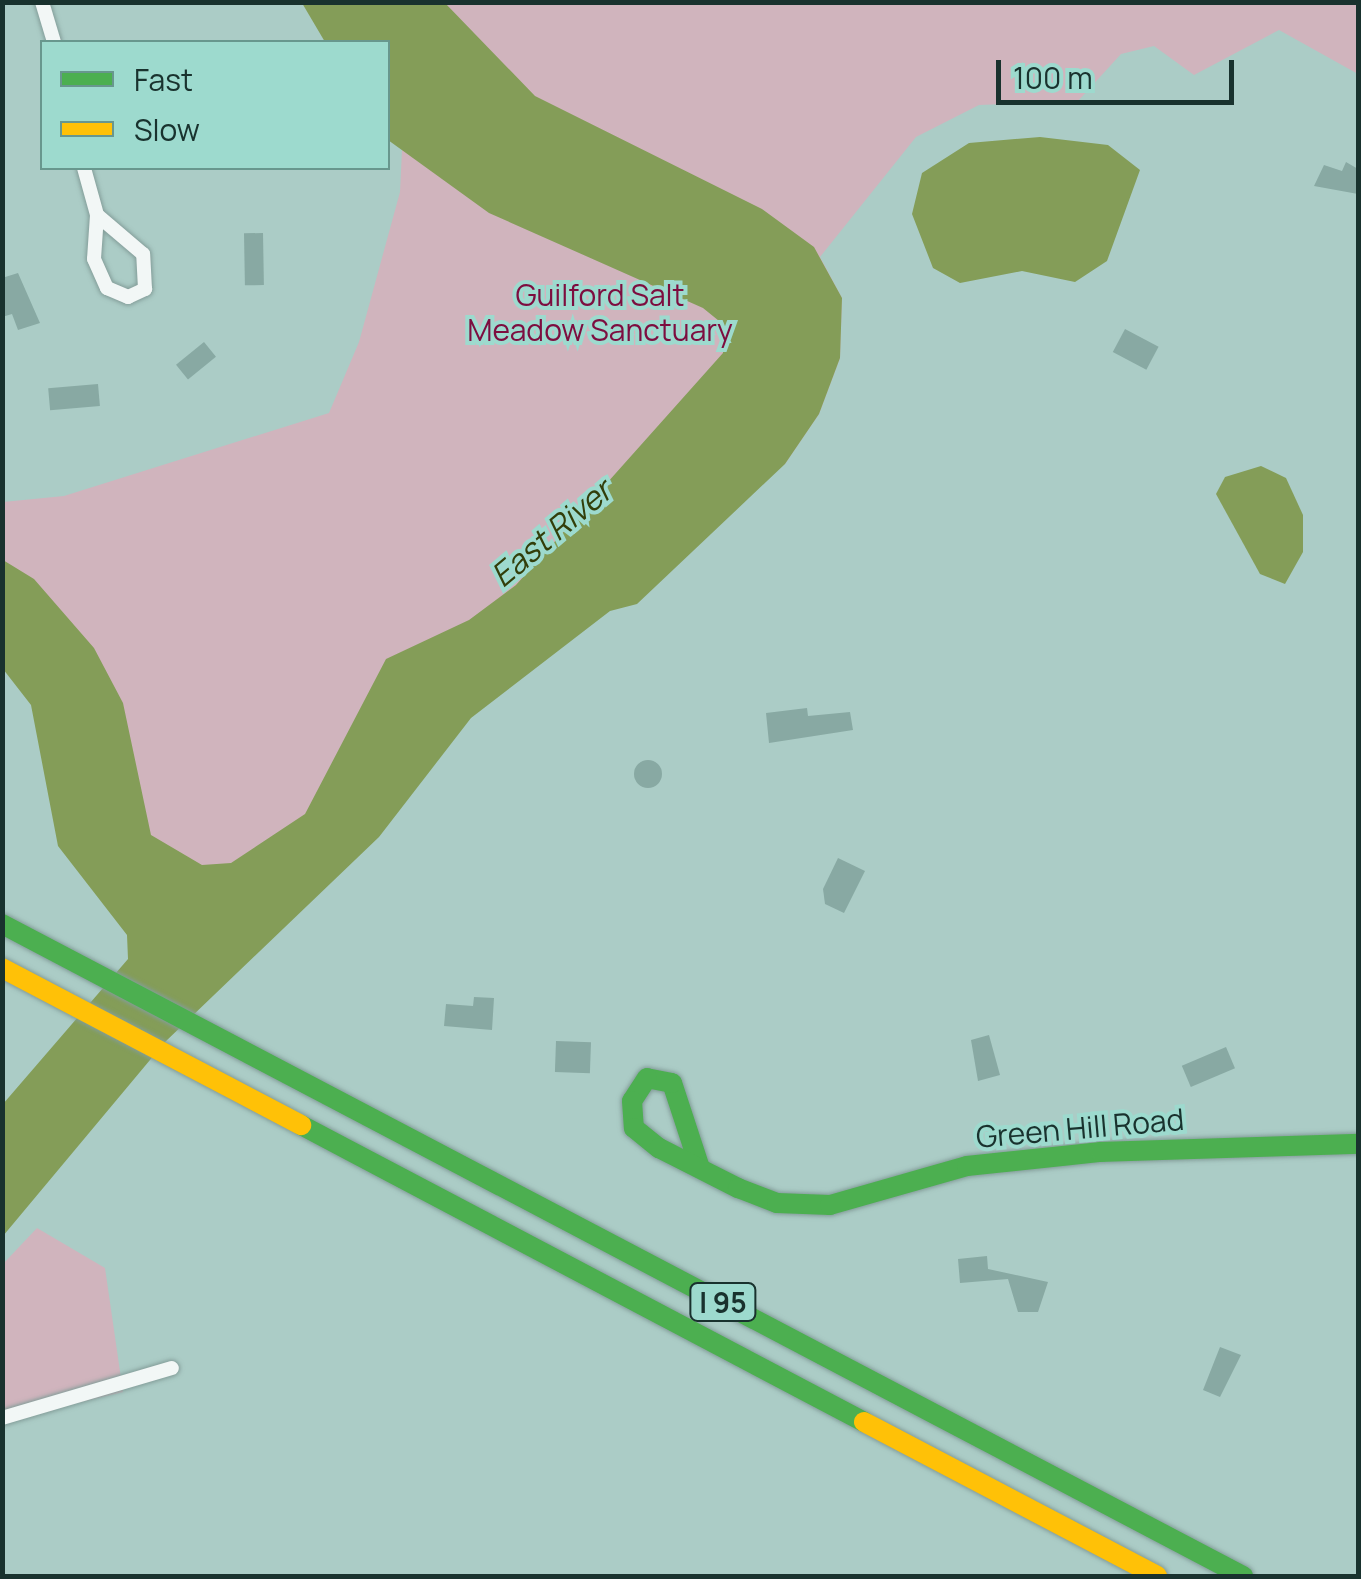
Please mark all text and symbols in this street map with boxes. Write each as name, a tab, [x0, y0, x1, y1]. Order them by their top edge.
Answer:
legend	[40, 40, 390, 170]
scale bar	[1001, 40, 1238, 102]
text: 100 m	[1013, 57, 1093, 98]
text: Fast	[134, 59, 193, 100]
text: Slow	[134, 109, 200, 150]
park label: Guilford Salt Meadow Sanctuary	[467, 277, 733, 348]
water label: East River	[483, 472, 619, 594]
street label: Green Hill Road	[974, 1101, 1186, 1155]
road number: I 95	[688, 1279, 758, 1325]

